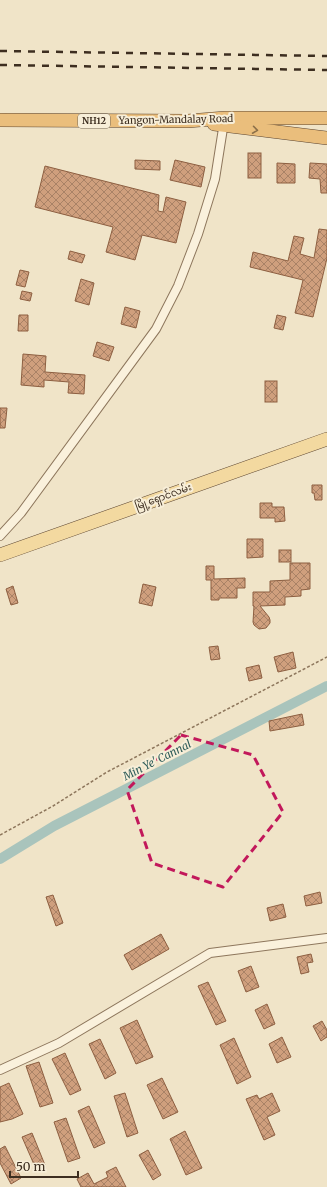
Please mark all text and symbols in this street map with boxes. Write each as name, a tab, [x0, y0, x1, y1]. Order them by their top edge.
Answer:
street label: Yangon-Mandalay Road	[118, 112, 233, 127]
road number: NH12	[78, 114, 110, 128]
one-way arrow	[252, 125, 258, 134]
street label: မြို့ရှောင်လမ်း	[133, 479, 194, 515]
water label: Min Ye' Cannal	[120, 737, 194, 784]
scale bar	[10, 1153, 78, 1179]
text: 50 m	[16, 1159, 45, 1174]

